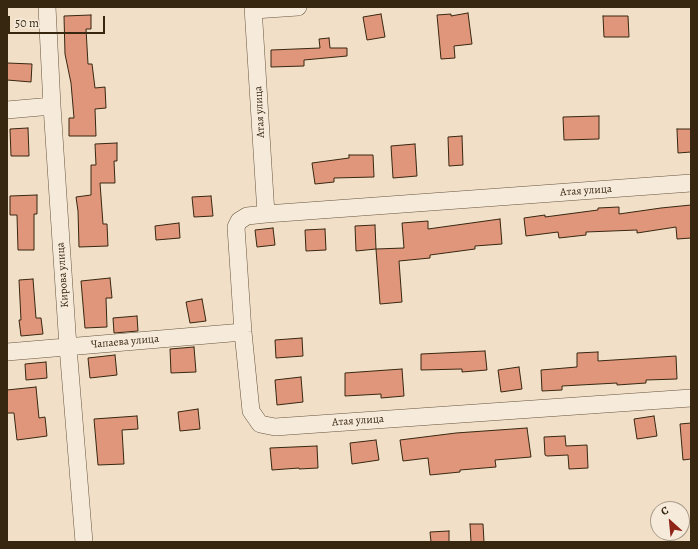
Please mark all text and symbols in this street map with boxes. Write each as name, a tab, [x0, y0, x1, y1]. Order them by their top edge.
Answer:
scale bar	[10, 8, 107, 34]
text: 50 m	[15, 15, 39, 31]
street label: Атая улица	[252, 86, 268, 138]
street label: Атая улица	[560, 183, 612, 199]
street label: Кирова улица	[54, 242, 72, 308]
street label: Чапаева улица	[90, 332, 160, 352]
street label: Атая улица	[332, 413, 384, 429]
north arrow	[650, 501, 690, 541]
text: С	[658, 503, 671, 519]

